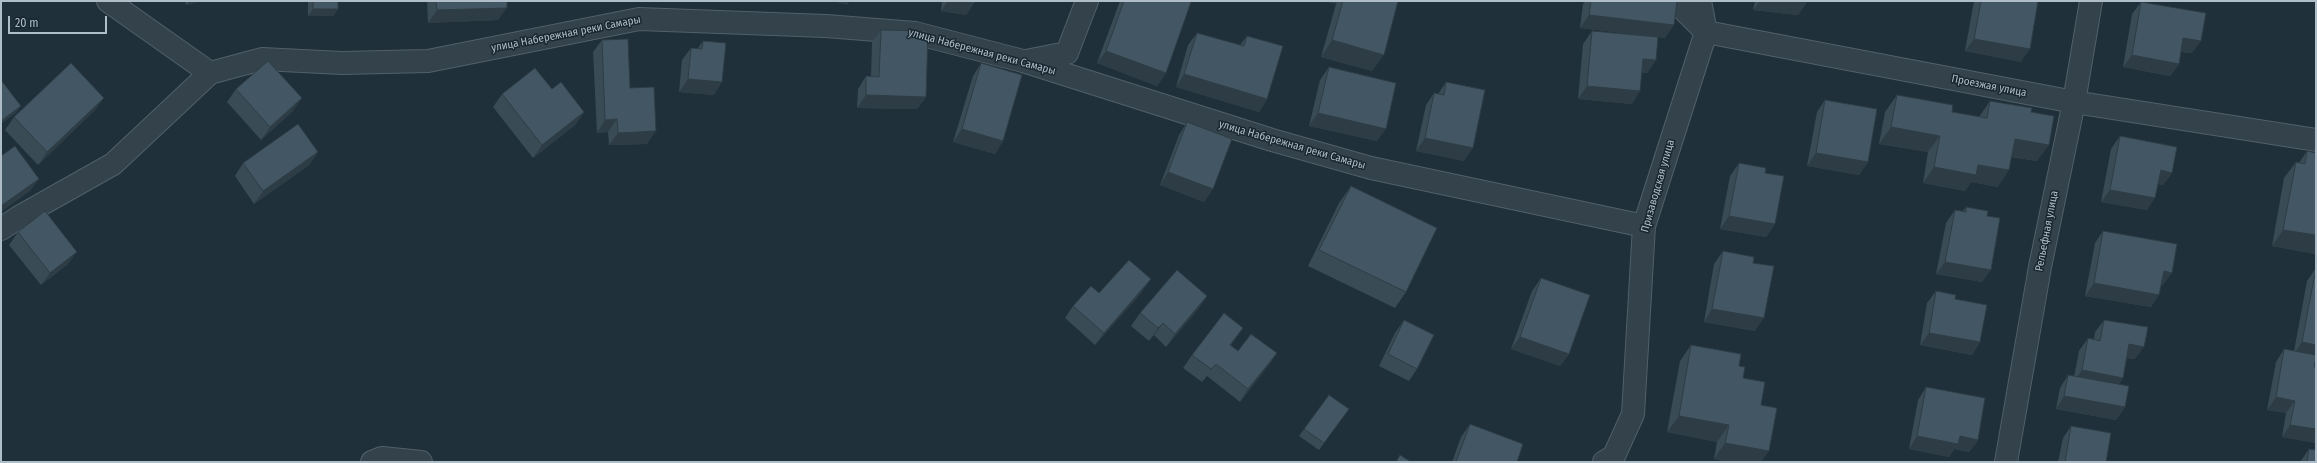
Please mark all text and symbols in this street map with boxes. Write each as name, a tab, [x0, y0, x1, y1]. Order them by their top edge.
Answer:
scale bar	[10, 8, 109, 34]
street label: улица Набережная реки Самары	[490, 13, 642, 55]
text: 20 m	[15, 16, 39, 30]
street label: улица Набережная реки Самары	[907, 26, 1057, 78]
street label: Проезжая улица	[1950, 72, 2028, 100]
street label: улица Набережная реки Самары	[1217, 118, 1367, 172]
street label: Призаводская улица	[1638, 138, 1678, 234]
street label: Рельефная улица	[2033, 190, 2061, 272]

